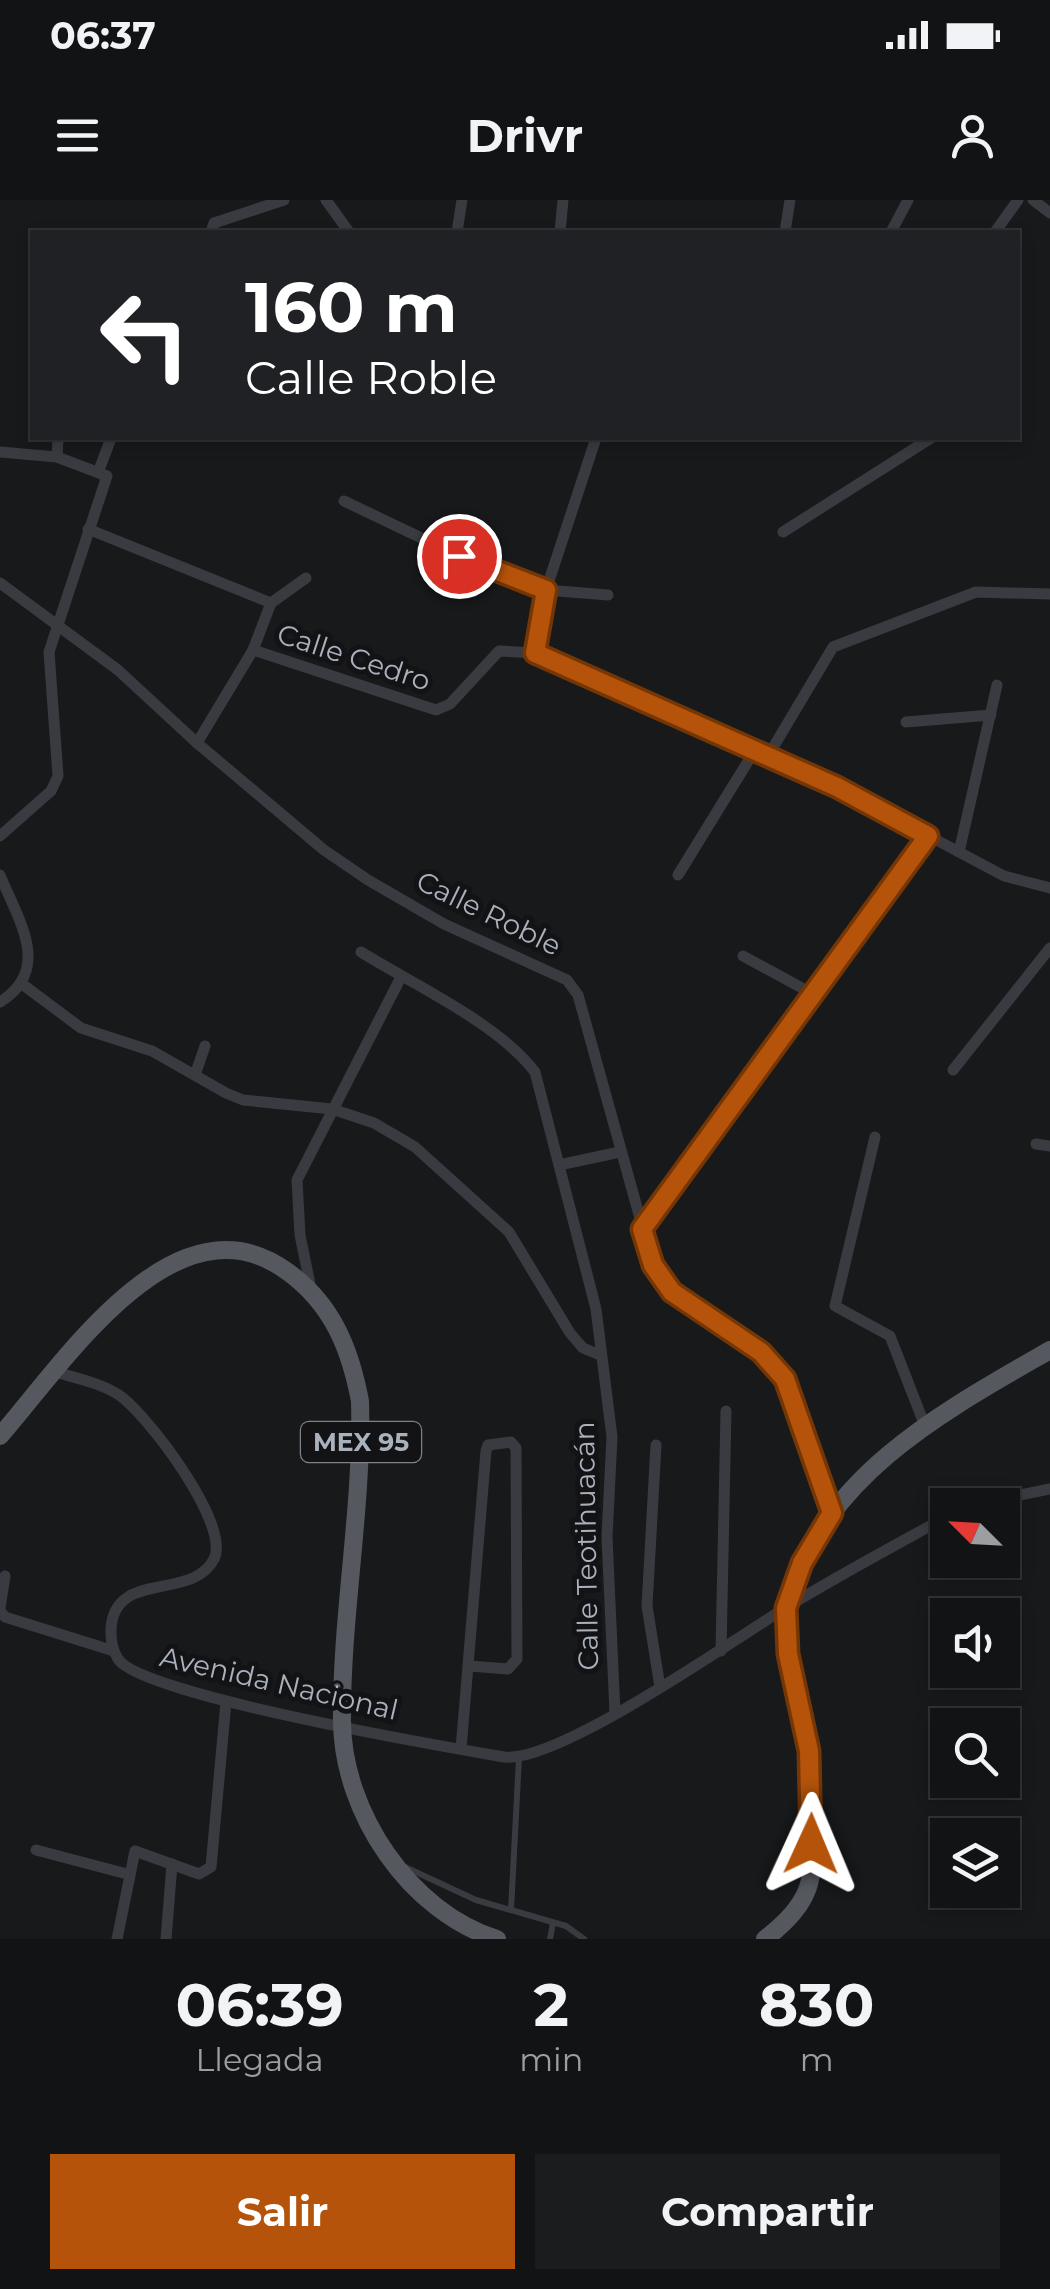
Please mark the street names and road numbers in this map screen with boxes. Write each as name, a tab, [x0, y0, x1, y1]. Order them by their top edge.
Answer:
street label: Calle Cedro	[273, 616, 435, 698]
street label: Calle Roble	[411, 863, 567, 963]
street label: Calle Teotihuacán	[567, 1421, 605, 1671]
road number: MEX 95	[301, 1422, 421, 1462]
street label: Avenida Nacional	[157, 1639, 401, 1727]

